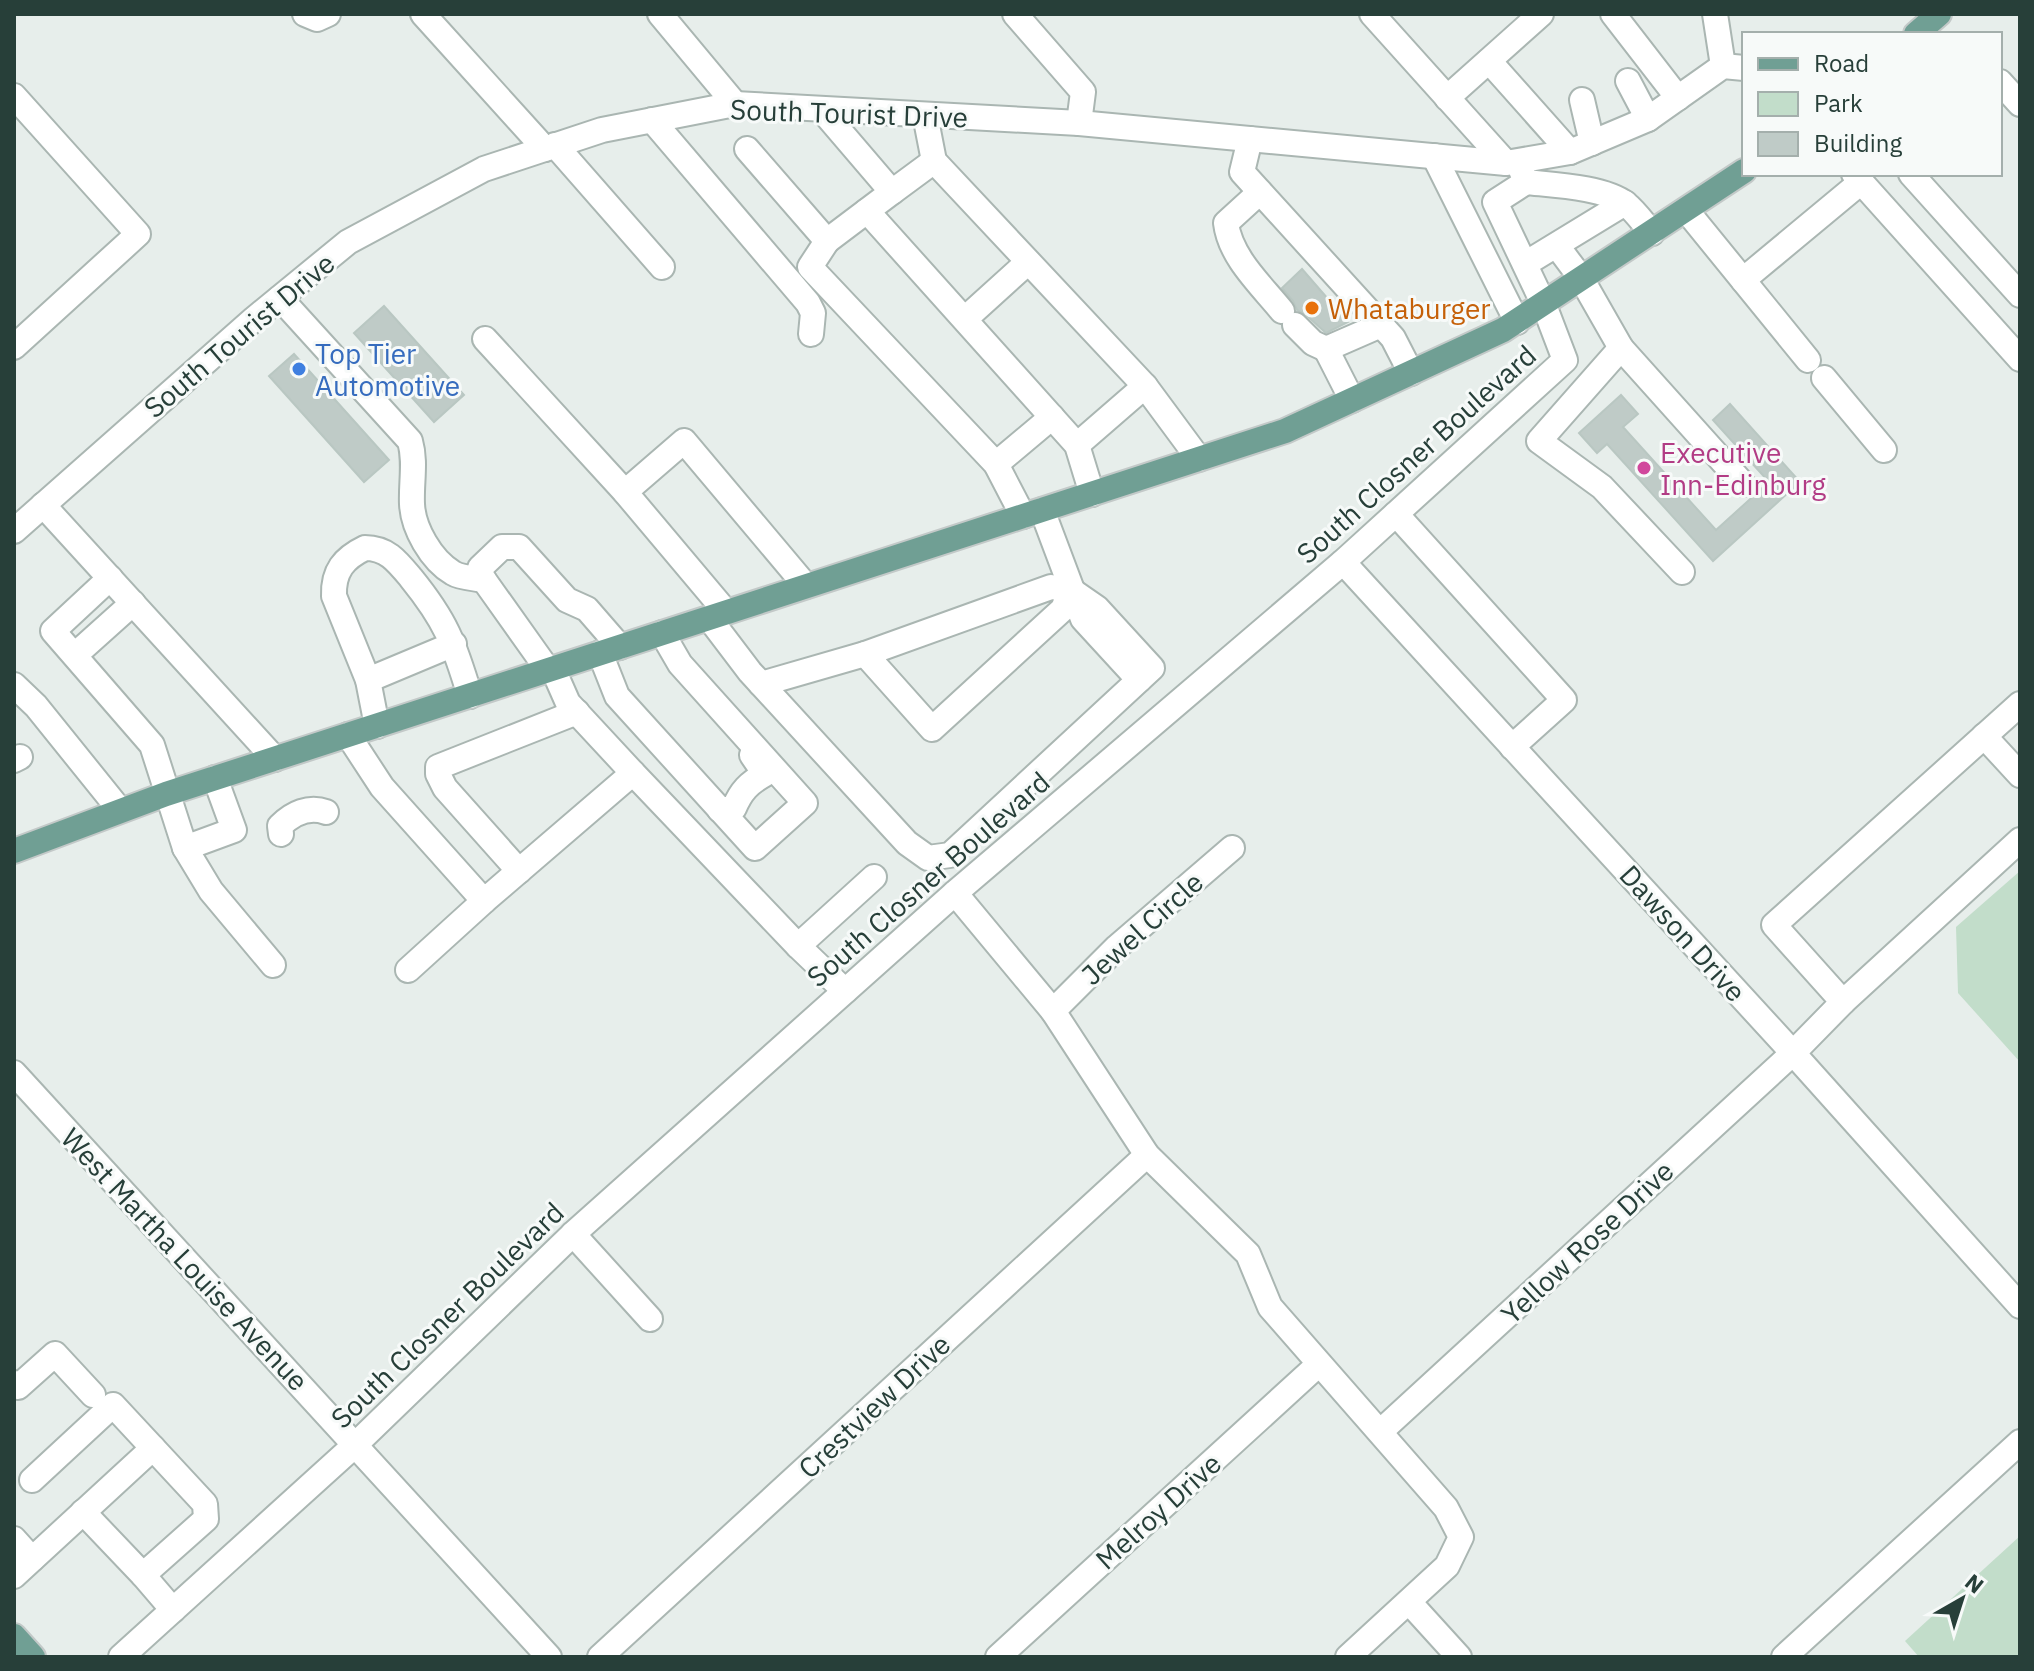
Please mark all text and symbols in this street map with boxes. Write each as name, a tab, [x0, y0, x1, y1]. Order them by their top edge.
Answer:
legend	[1742, 32, 2002, 176]
text: Road	[1814, 47, 1869, 79]
text: Park	[1814, 87, 1863, 119]
street label: South Tourist Drive	[729, 90, 969, 136]
text: Building	[1814, 127, 1902, 159]
street label: South Tourist Drive	[136, 244, 342, 426]
place label: Whataburger	[1328, 290, 1491, 327]
marker: Whataburger	[1303, 299, 1321, 317]
place label: Top Tier Automotive	[315, 335, 460, 404]
street label: South Closner Boulevard	[1288, 336, 1544, 572]
marker: Top Tier Automotive	[290, 360, 308, 378]
place label: Executive Inn-Edinburg	[1660, 434, 1826, 503]
marker: Executive Inn-Edinburg	[1635, 459, 1653, 477]
street label: South Closner Boulevard	[799, 763, 1057, 995]
street label: Dawson Drive	[1612, 857, 1754, 1009]
street label: Jewel Circle	[1073, 863, 1211, 993]
street label: West Martha Louise Avenue	[53, 1120, 317, 1398]
street label: Yellow Rose Drive	[1493, 1152, 1681, 1332]
street label: South Closner Boulevard	[323, 1194, 571, 1436]
street label: Crestview Drive	[790, 1326, 958, 1486]
street label: Melroy Drive	[1087, 1445, 1229, 1577]
north arrow	[1922, 1559, 2002, 1639]
text: N	[1960, 1567, 1990, 1599]

